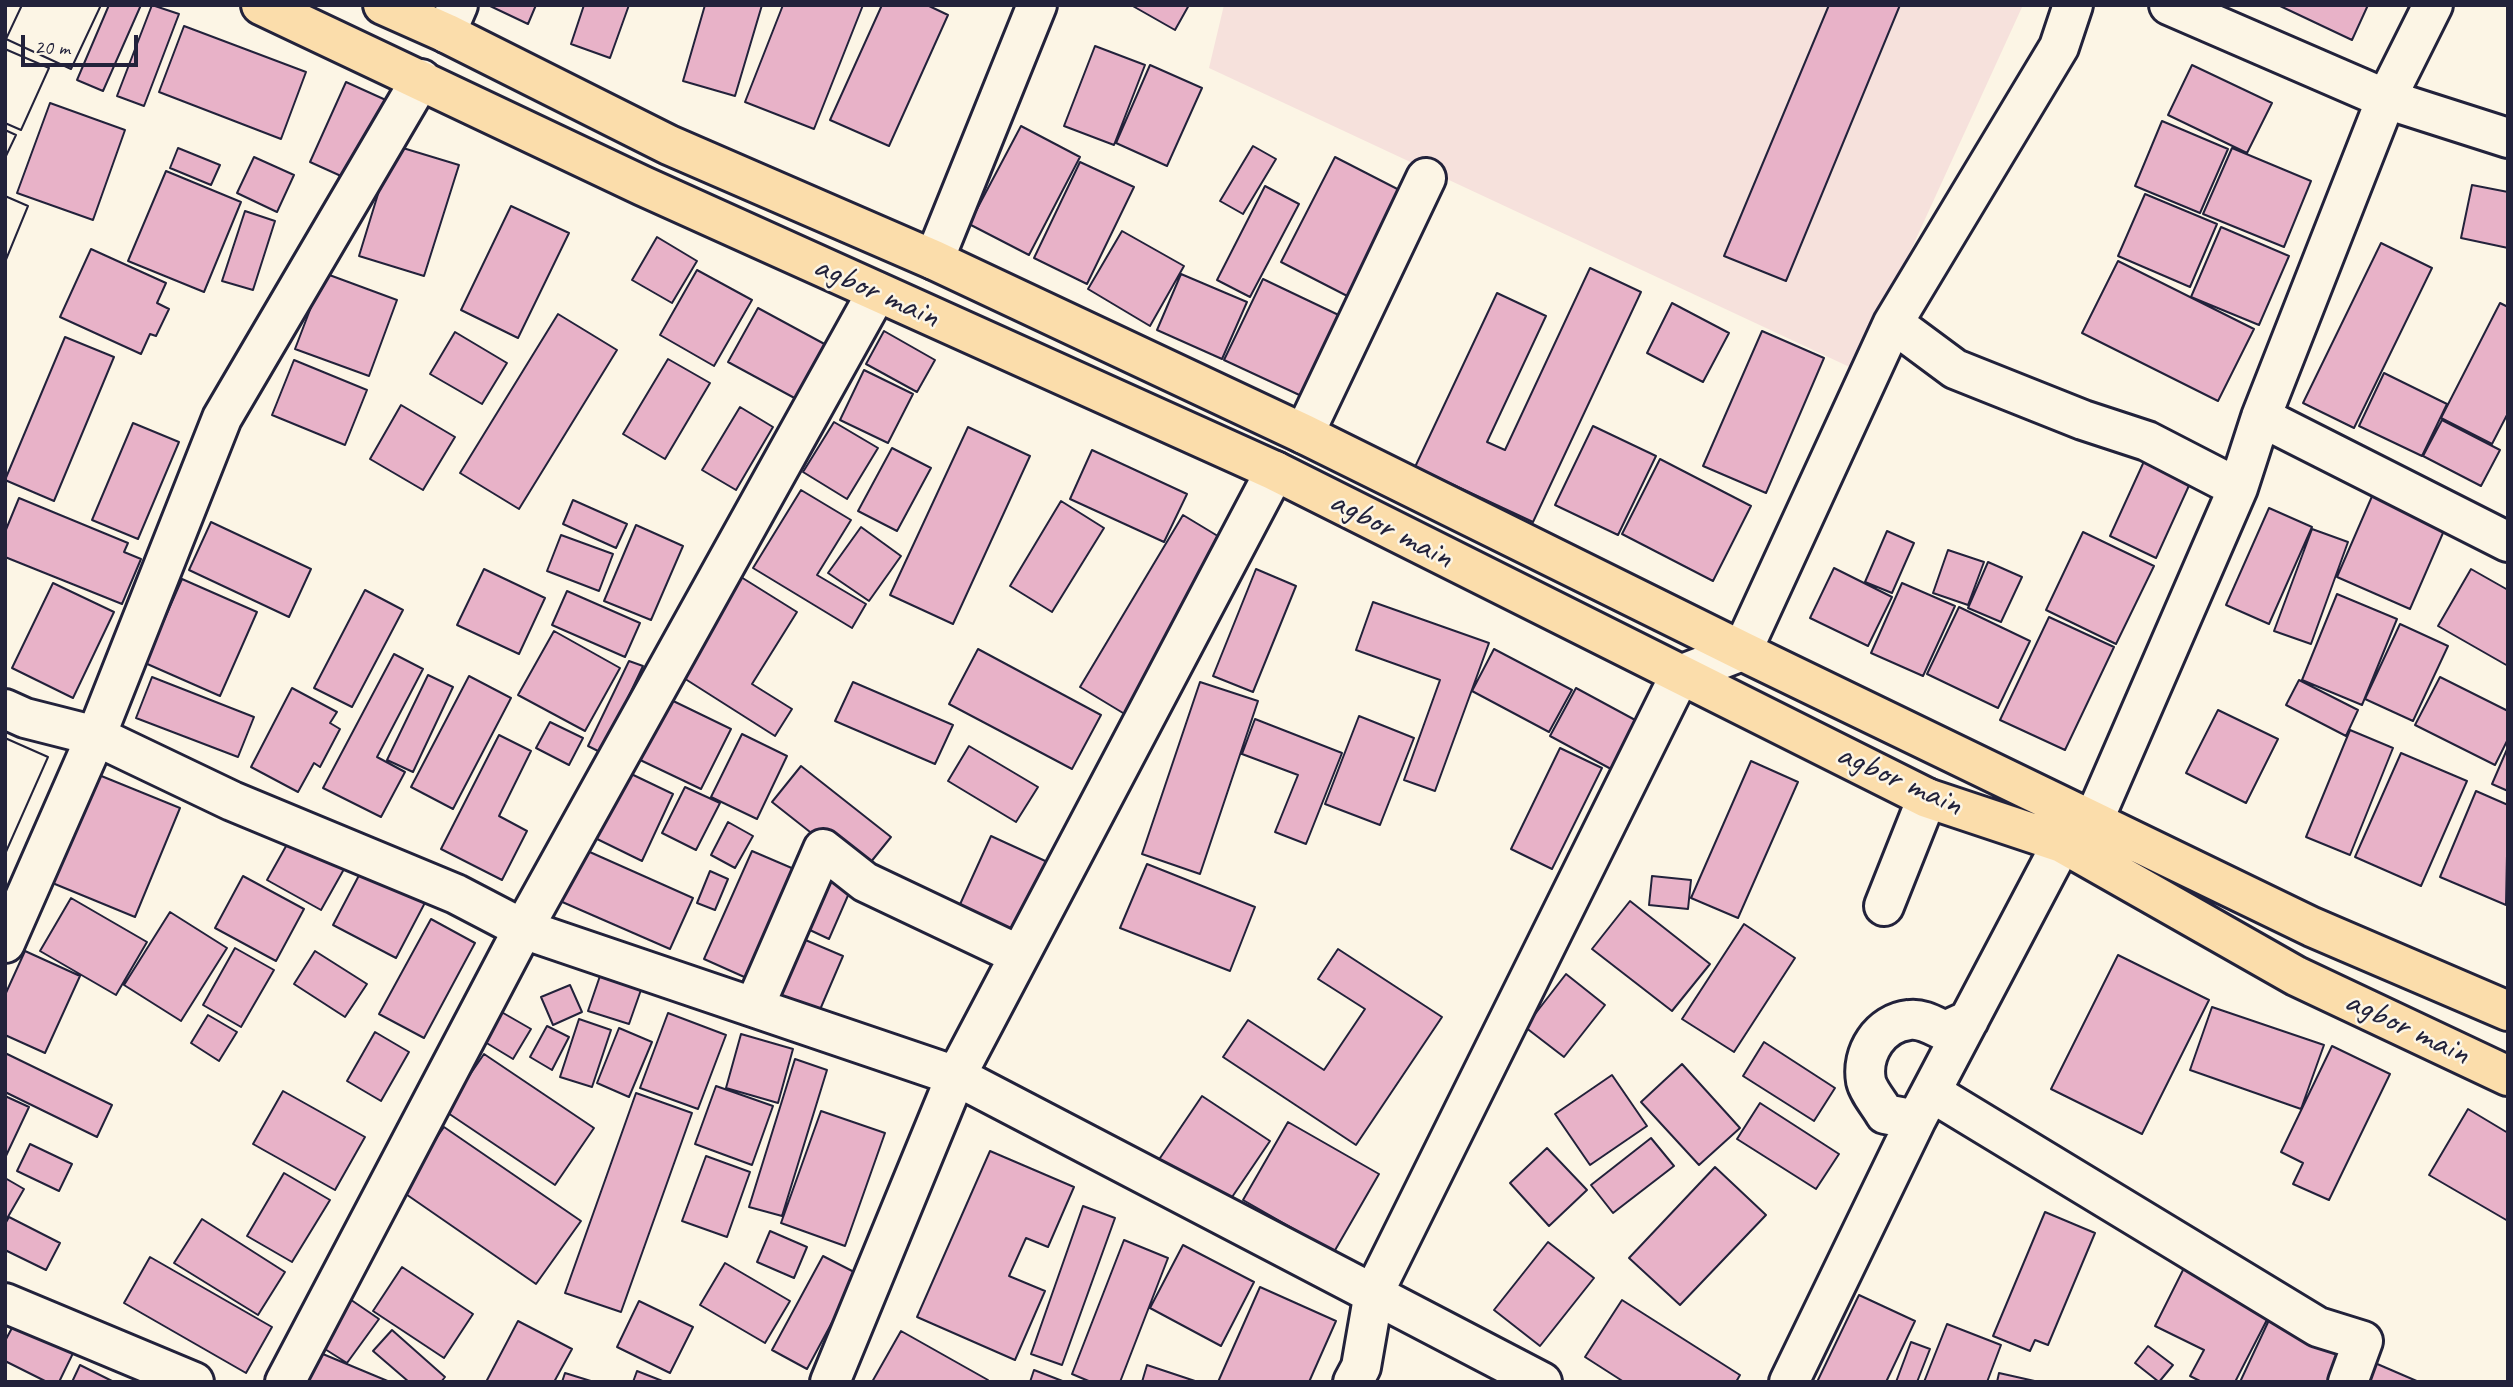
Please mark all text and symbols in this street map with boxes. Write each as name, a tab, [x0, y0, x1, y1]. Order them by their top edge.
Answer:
scale bar	[24, 21, 142, 65]
text: 20 m	[34, 34, 70, 60]
street label: agbor main	[806, 246, 946, 338]
street label: agbor main	[1322, 481, 1460, 579]
street label: agbor main	[1829, 734, 1969, 826]
street label: agbor main	[2338, 981, 2476, 1075]

